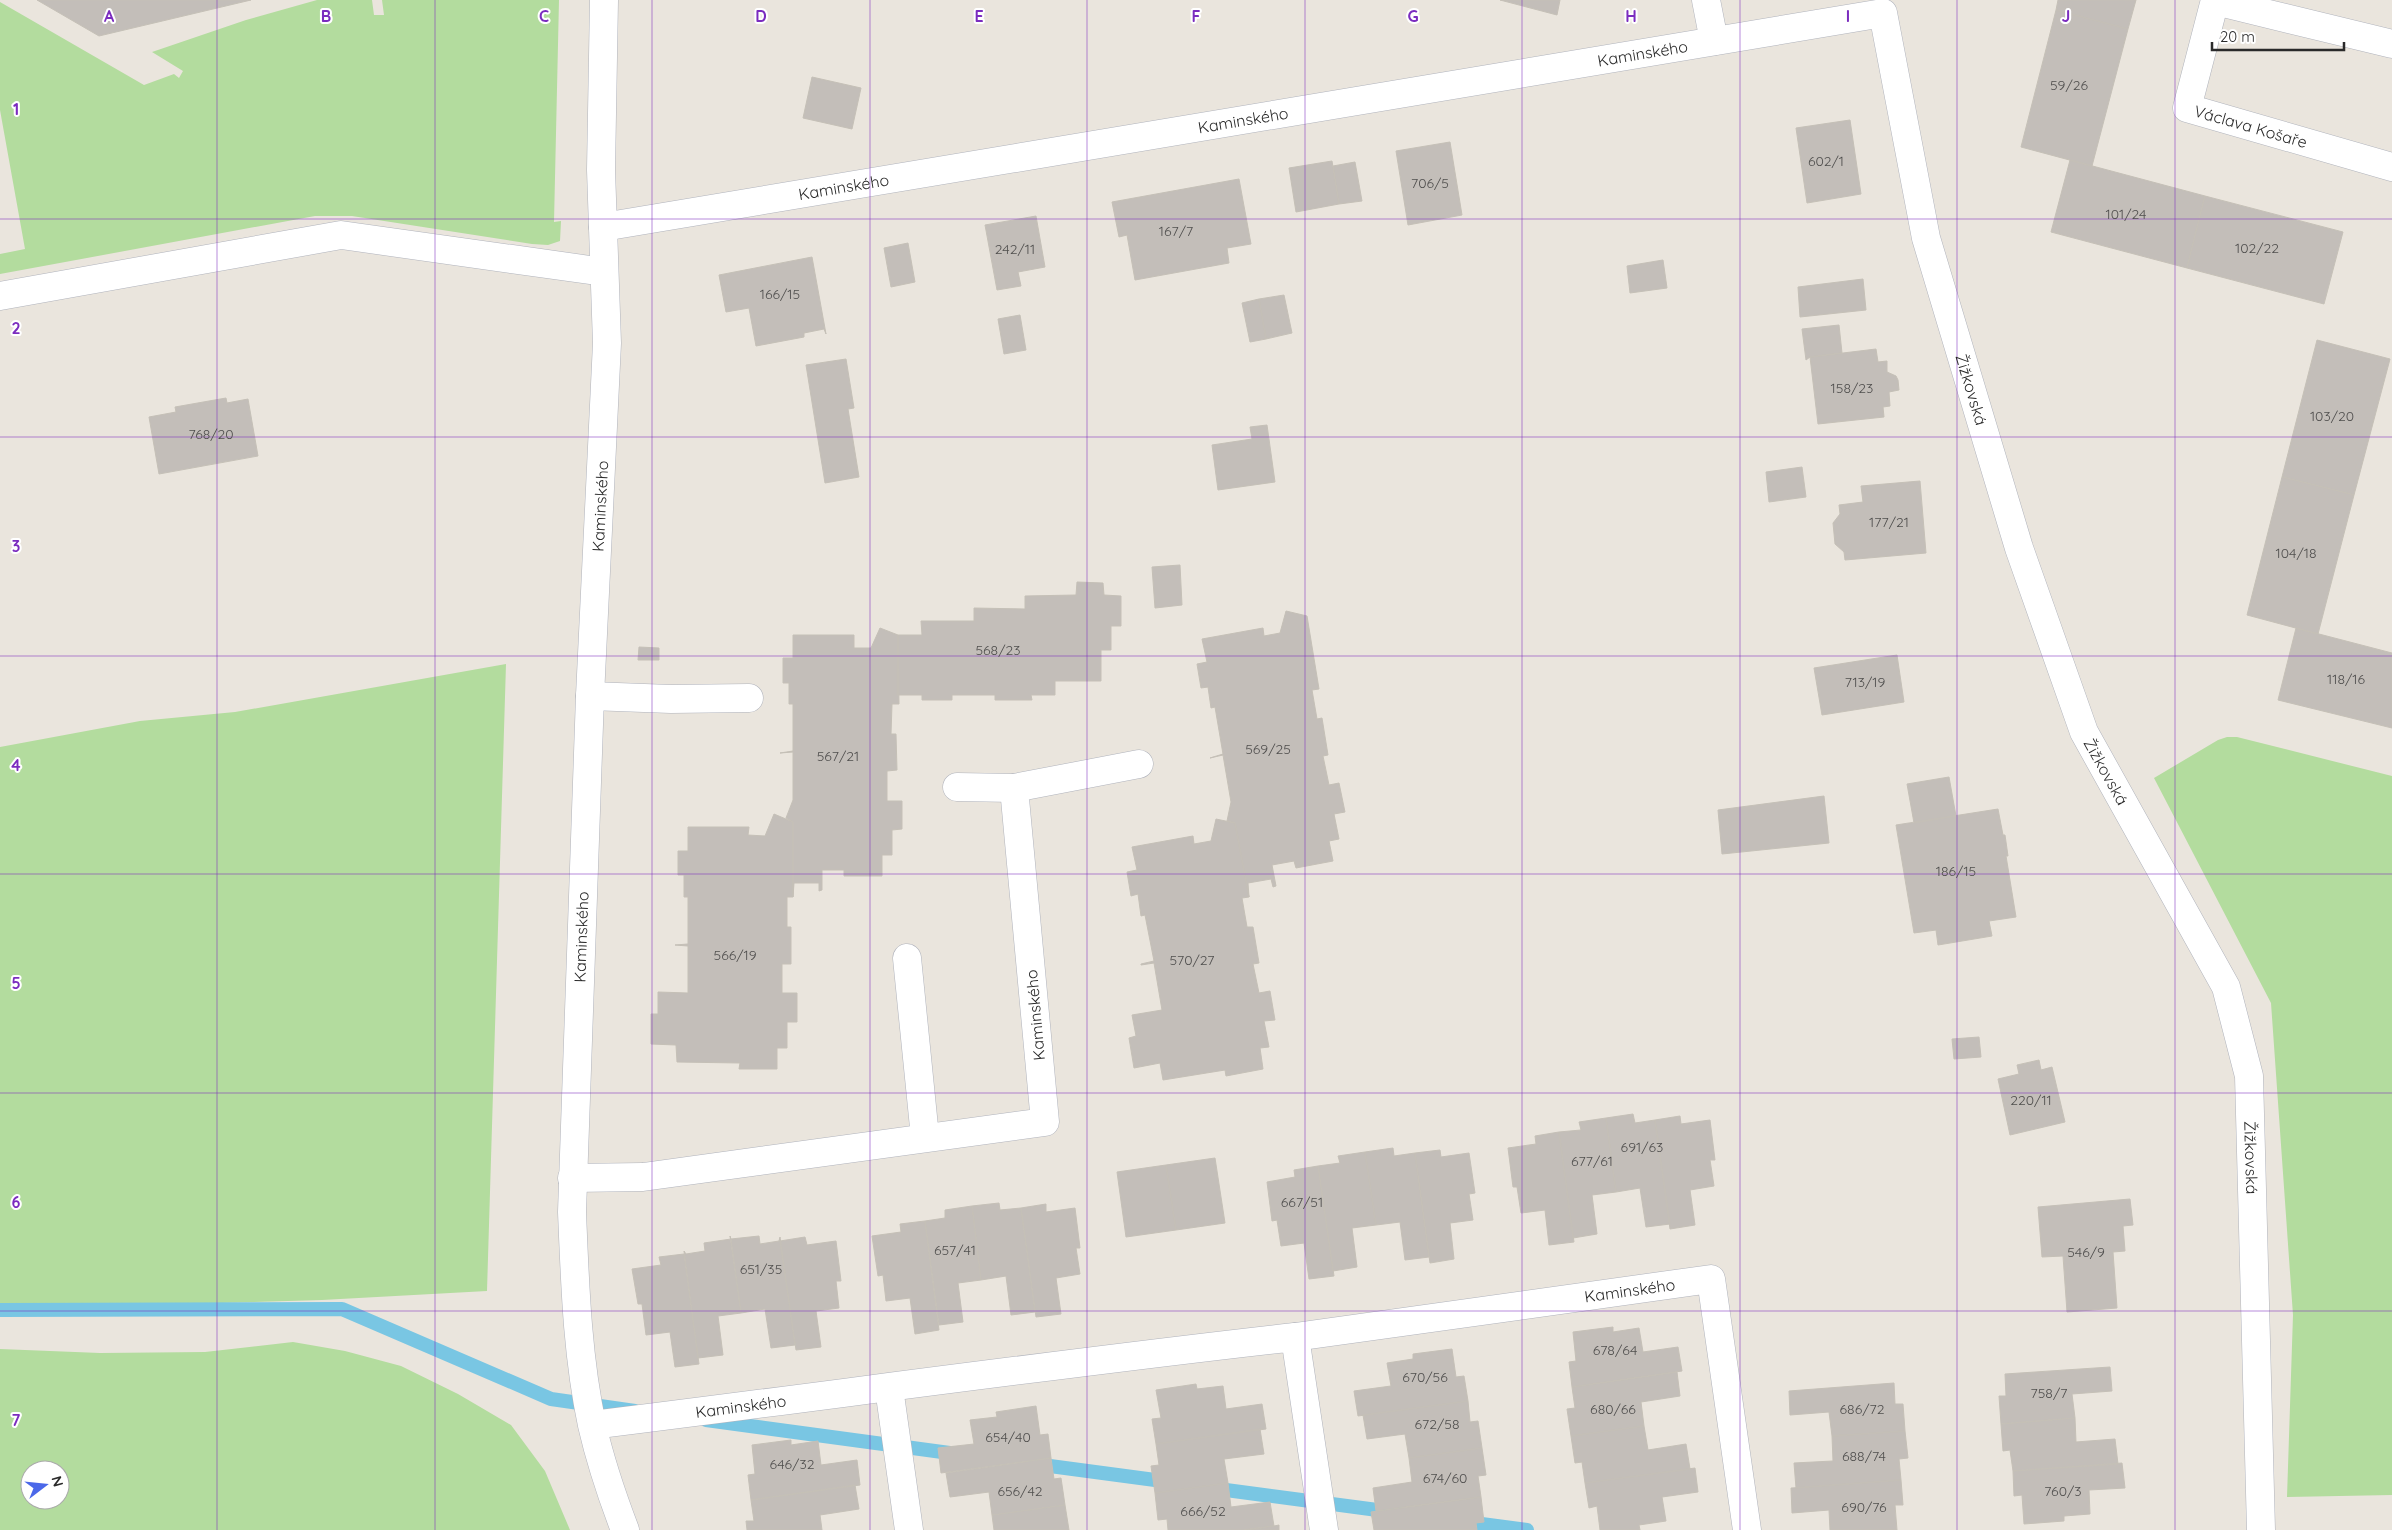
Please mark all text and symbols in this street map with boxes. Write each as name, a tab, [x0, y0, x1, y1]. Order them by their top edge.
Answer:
text: A	[104, 6, 115, 26]
text: B	[321, 6, 331, 26]
text: C	[539, 6, 549, 26]
text: D	[755, 6, 767, 26]
text: E	[974, 6, 984, 26]
text: F	[1192, 6, 1201, 26]
text: G	[1407, 6, 1419, 26]
text: H	[1625, 6, 1637, 26]
text: I	[1846, 6, 1850, 26]
text: J	[2062, 6, 2070, 26]
scale bar	[2212, 20, 2344, 52]
text: 20 m	[2220, 27, 2255, 46]
street label: Kaminského	[1596, 36, 1689, 71]
house number: 59/26	[2050, 76, 2088, 94]
text: 1	[13, 99, 19, 119]
street label: Václava Košaře	[2192, 101, 2310, 152]
street label: Kaminského	[1196, 103, 1290, 137]
house number: 602/1	[1808, 152, 1844, 170]
street label: Kaminského	[797, 169, 890, 204]
house number: 706/5	[1411, 174, 1449, 192]
house number: 101/24	[2106, 205, 2146, 223]
house number: 167/7	[1159, 222, 1193, 240]
house number: 102/22	[2235, 239, 2279, 257]
house number: 242/11	[995, 240, 1035, 258]
house number: 166/15	[760, 285, 800, 303]
text: 2	[11, 318, 21, 338]
street label: Žižkovská	[1951, 351, 1992, 427]
house number: 158/23	[1831, 379, 1873, 397]
house number: 103/20	[2310, 407, 2354, 425]
house number: 768/20	[188, 425, 234, 443]
street label: Kaminského	[588, 460, 612, 552]
house number: 177/21	[1869, 513, 1909, 531]
text: 3	[12, 536, 20, 556]
house number: 104/18	[2276, 544, 2316, 562]
house number: 568/23	[975, 641, 1021, 659]
house number: 118/16	[2327, 670, 2365, 688]
house number: 713/19	[1845, 673, 1886, 691]
street label: Žižkovská	[2079, 735, 2133, 809]
house number: 569/25	[1245, 740, 1291, 758]
house number: 567/21	[817, 747, 859, 765]
text: 4	[11, 755, 21, 775]
house number: 186/15	[1936, 862, 1976, 880]
street label: Kaminského	[569, 891, 593, 983]
house number: 566/19	[714, 946, 757, 964]
house number: 570/27	[1169, 951, 1215, 969]
street label: Kaminského	[1021, 969, 1049, 1061]
text: 5	[11, 973, 21, 993]
house number: 220/11	[2010, 1091, 2052, 1109]
street label: Žižkovská	[2240, 1121, 2262, 1194]
house number: 691/63	[1621, 1138, 1663, 1156]
house number: 677/61	[1571, 1152, 1613, 1170]
text: 6	[12, 1192, 21, 1212]
house number: 667/51	[1281, 1193, 1323, 1211]
house number: 657/41	[934, 1241, 976, 1259]
house number: 546/9	[2067, 1243, 2105, 1261]
house number: 651/35	[740, 1260, 782, 1278]
street label: Kaminského	[1583, 1274, 1676, 1307]
house number: 678/64	[1593, 1341, 1637, 1359]
house number: 670/56	[1402, 1368, 1448, 1386]
house number: 758/7	[2031, 1384, 2067, 1402]
street label: Kaminského	[694, 1390, 787, 1422]
house number: 680/66	[1590, 1400, 1636, 1418]
house number: 686/72	[1840, 1400, 1885, 1418]
text: 7	[12, 1410, 21, 1430]
house number: 672/58	[1415, 1415, 1459, 1433]
house number: 654/40	[985, 1428, 1031, 1446]
house number: 688/74	[1842, 1447, 1886, 1465]
house number: 646/32	[769, 1455, 815, 1473]
north arrow	[20, 1460, 70, 1510]
house number: 674/60	[1423, 1469, 1467, 1487]
text: N	[47, 1474, 68, 1489]
house number: 656/42	[997, 1482, 1043, 1500]
house number: 760/3	[2044, 1482, 2082, 1500]
house number: 690/76	[1841, 1498, 1887, 1516]
house number: 666/52	[1180, 1502, 1226, 1520]

